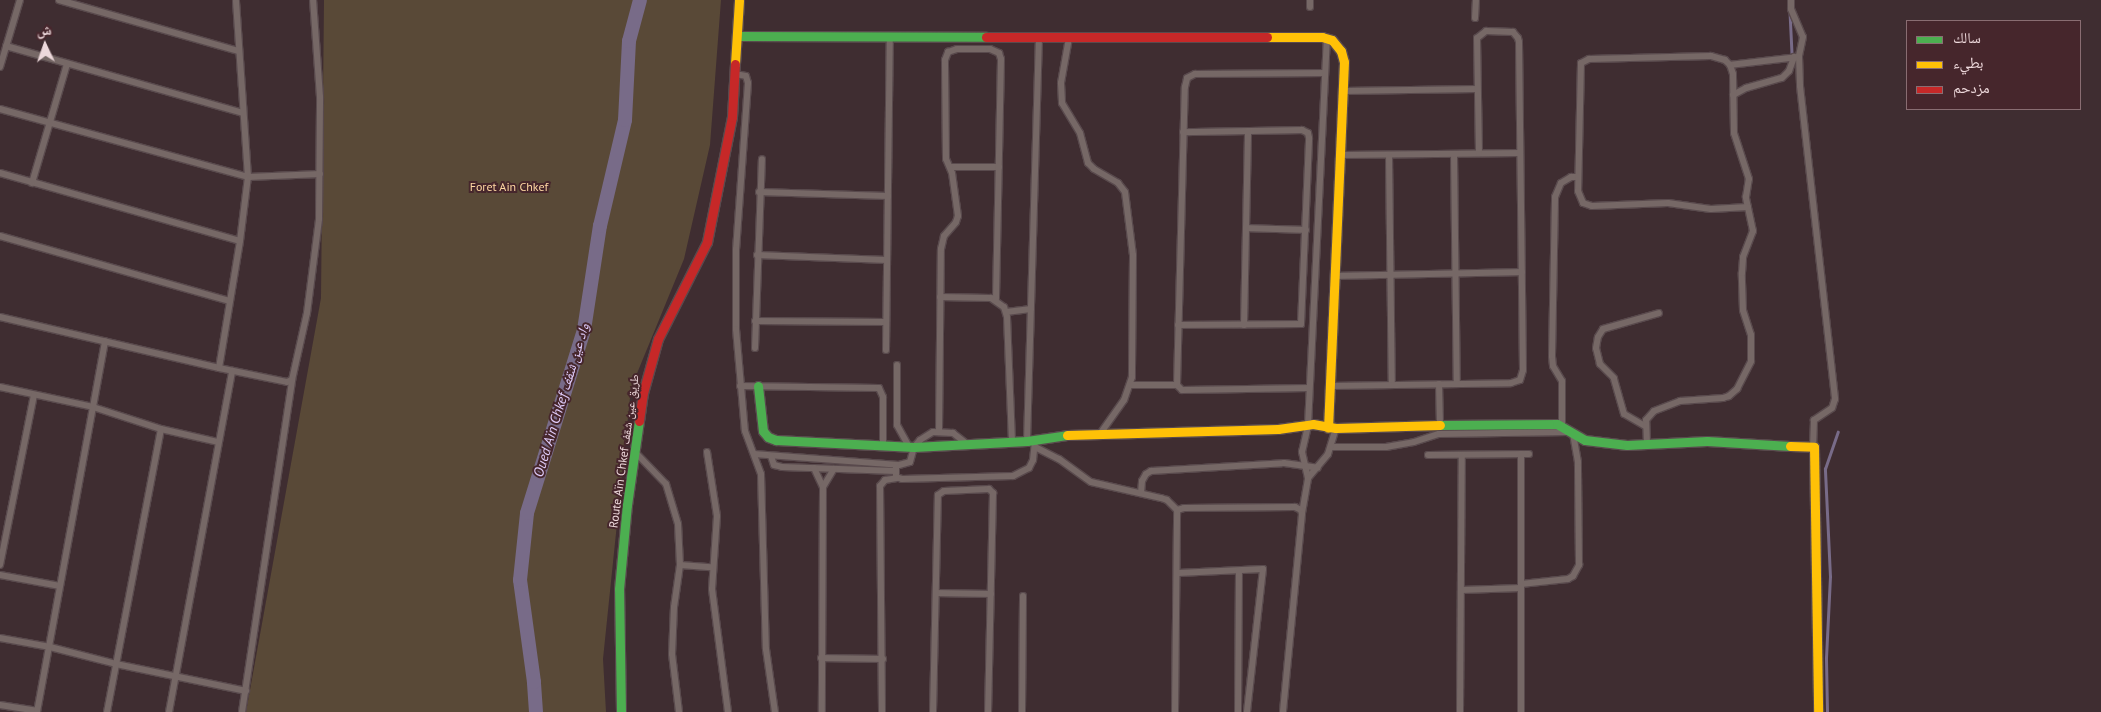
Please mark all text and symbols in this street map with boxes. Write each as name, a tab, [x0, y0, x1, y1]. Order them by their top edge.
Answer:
north arrow	[20, 20, 70, 70]
legend	[1906, 20, 2081, 110]
text: ش	[36, 21, 52, 39]
text: سالك	[1953, 28, 1981, 47]
text: بطيء	[1953, 53, 1983, 72]
text: مزدحم	[1953, 78, 1990, 97]
park label: Foret Ain Chkef	[469, 180, 549, 194]
water label: Oued Aïn Chkef واد عين شقف	[529, 321, 593, 479]
street label: Route Aïn Chkef طريق عين شقف	[606, 373, 642, 529]

